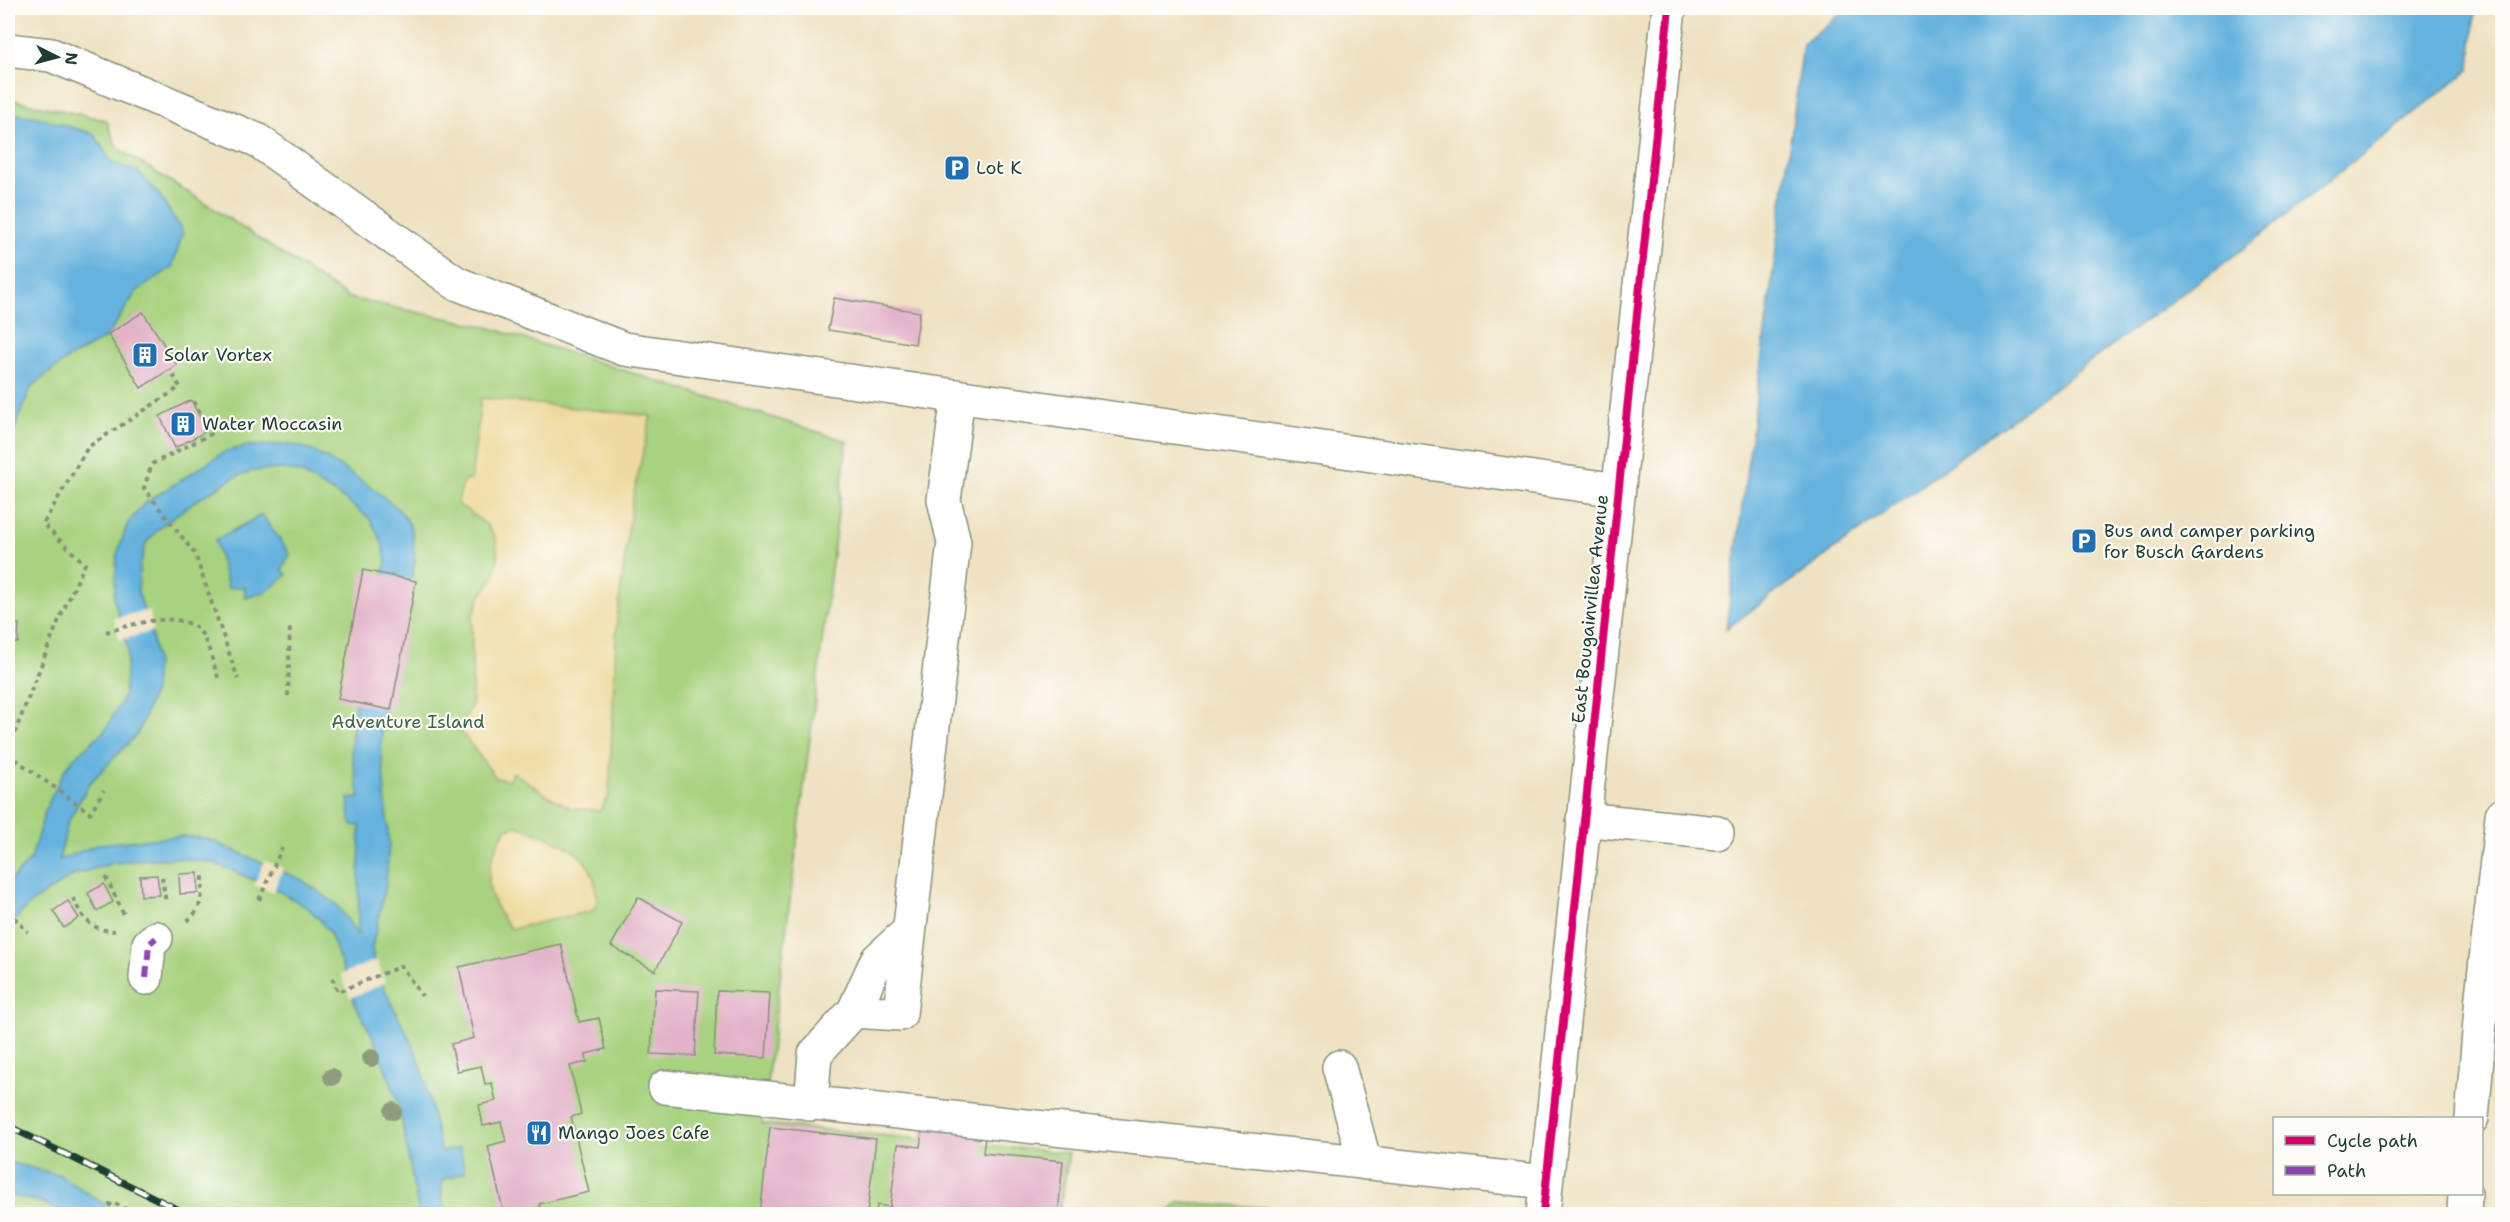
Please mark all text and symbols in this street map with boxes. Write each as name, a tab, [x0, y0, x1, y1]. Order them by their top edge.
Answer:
north arrow	[27, 27, 87, 87]
text: N	[60, 51, 83, 66]
parking icon: Lot K	[942, 153, 972, 183]
place label: Lot K	[976, 156, 1022, 180]
building icon: Solar Vortex	[130, 340, 160, 370]
place label: Solar Vortex	[164, 343, 272, 367]
building icon: Water Moccasin	[168, 409, 198, 439]
place label: Water Moccasin	[202, 412, 342, 436]
street label: East Bougainvillea Avenue	[1566, 493, 1614, 725]
place label: Bus and camper parking for Busch Gardens	[2104, 519, 2315, 564]
parking icon: Bus and camper parking for Busch Gardens	[2069, 526, 2099, 556]
park label: Adventure Island	[331, 710, 485, 734]
legend	[2273, 1117, 2483, 1195]
restaurant icon: Mango Joes Cafe	[524, 1118, 554, 1148]
place label: Mango Joes Cafe	[558, 1121, 710, 1145]
text: Cycle path	[2327, 1129, 2418, 1153]
text: Path	[2327, 1159, 2366, 1183]

